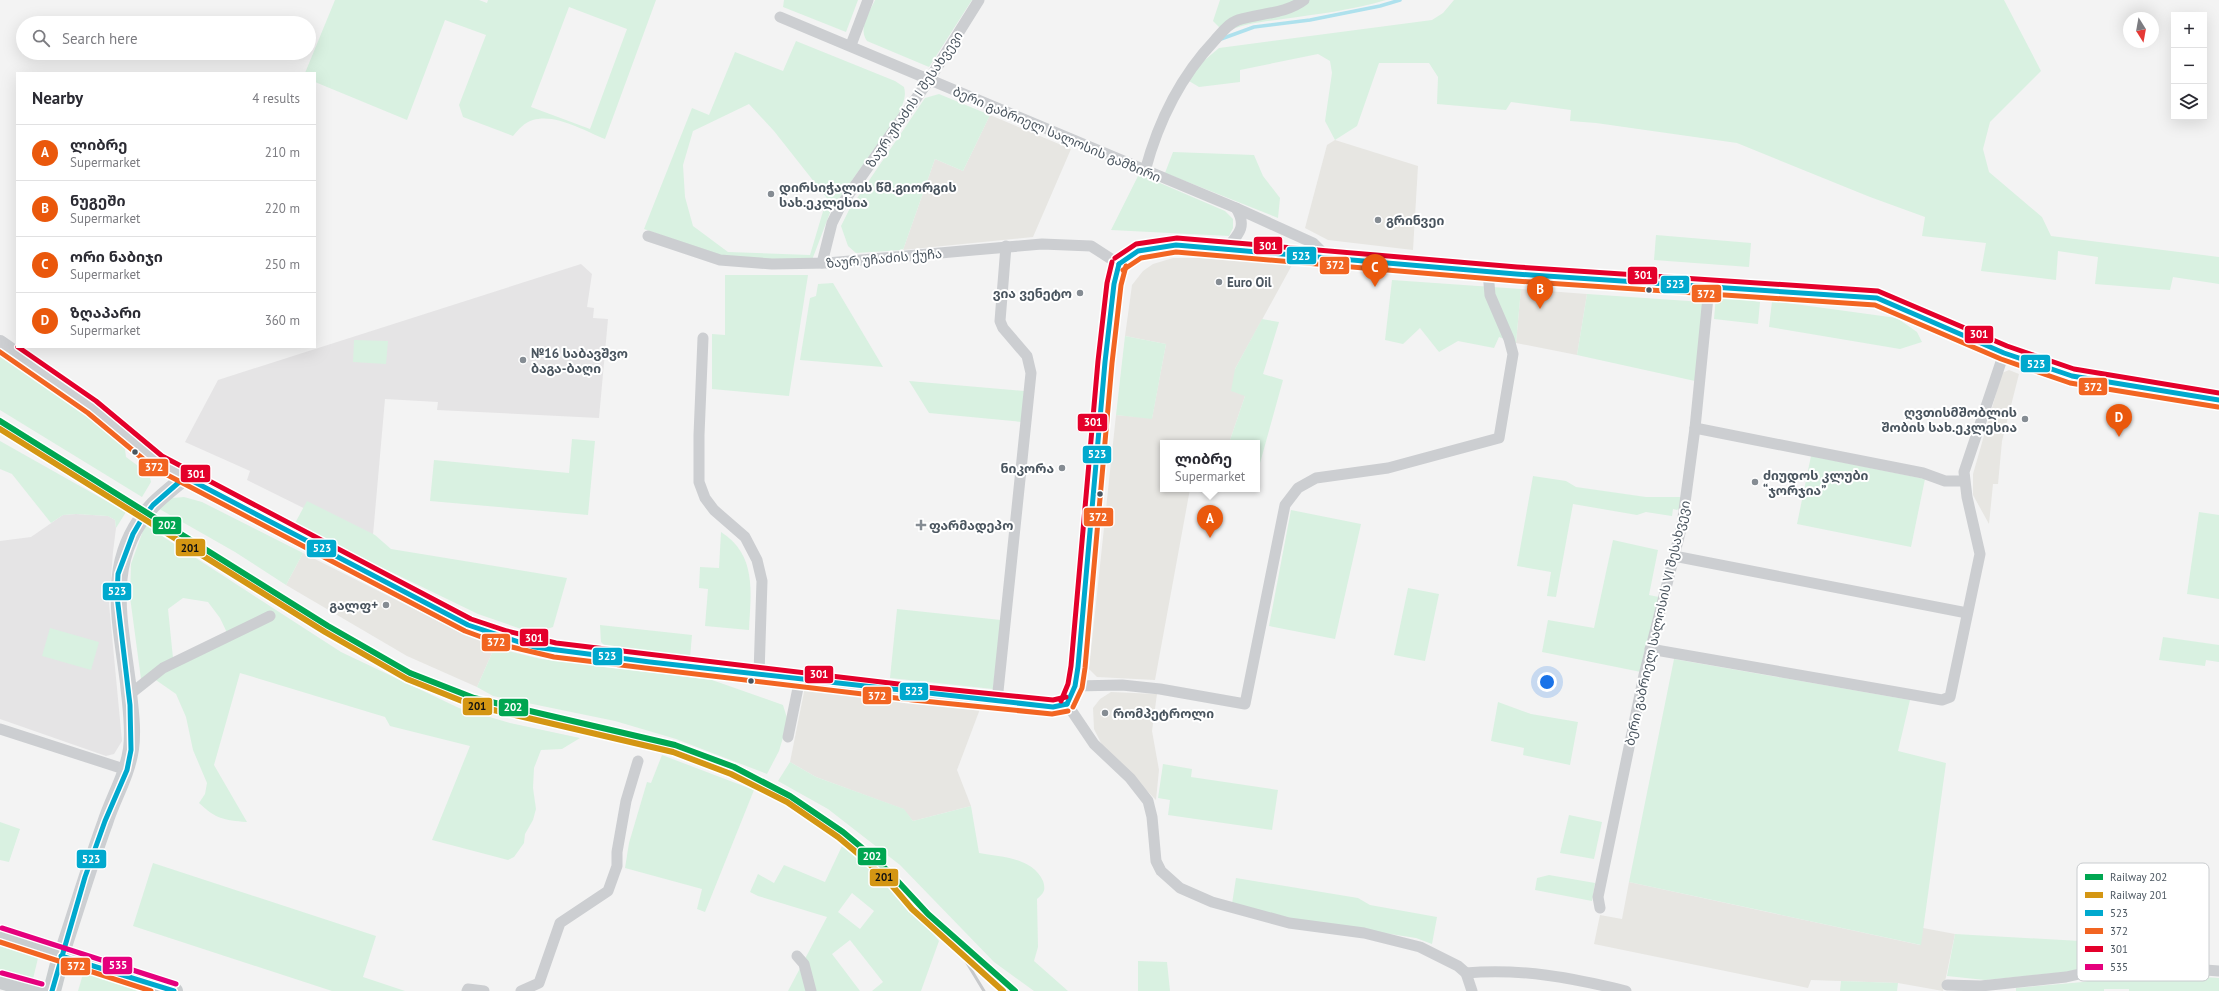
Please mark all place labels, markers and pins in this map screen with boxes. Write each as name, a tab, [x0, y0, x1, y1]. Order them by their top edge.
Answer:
place label: დირსიჭალის წმ.გიორგის სახ.ეკლესია	[779, 179, 957, 211]
marker: დირსიჭალის წმ.გიორგის სახ.ეკლესია	[766, 189, 776, 199]
place label: გრინვეი	[1386, 212, 1444, 229]
marker: გრინვეი	[1373, 215, 1383, 225]
pin: C	[1362, 254, 1388, 287]
place label: Euro Oil	[1227, 274, 1272, 291]
pin: B	[1527, 276, 1553, 309]
marker: Euro Oil	[1214, 277, 1224, 287]
place label: ვია ვენეტო	[993, 285, 1072, 302]
unlabelled marker	[1644, 285, 1654, 295]
marker: ვია ვენეტო	[1075, 288, 1085, 298]
place label: №16 საბავშვო ბაგა-ბაღი	[531, 345, 628, 377]
marker: №16 საბავშვო ბაგა-ბაღი	[518, 355, 528, 365]
place label: ღვთისმშობლის შობის სახ.ეკლესია	[1881, 404, 2017, 436]
pin: D	[2106, 404, 2132, 437]
marker: ღვთისმშობლის შობის სახ.ეკლესია	[2020, 414, 2030, 424]
unlabelled marker	[130, 447, 140, 457]
place label: ნიკორა	[1000, 460, 1054, 477]
marker: ნიკორა	[1057, 463, 1067, 473]
place label: ძიუდოს კლუბი “ჯორჯია”	[1763, 467, 1869, 499]
marker: ძიუდოს კლუბი “ჯორჯია”	[1750, 477, 1760, 487]
unlabelled marker	[1095, 489, 1105, 499]
pin: A	[1197, 505, 1223, 538]
place label: ფარმადეპო	[929, 517, 1013, 534]
marker: ფარმადეპო	[916, 520, 926, 530]
place label: გალფ+	[329, 597, 378, 614]
marker: გალფ+	[381, 600, 391, 610]
unlabelled marker	[746, 676, 756, 686]
place label: რომპეტროლი	[1113, 705, 1214, 722]
marker: რომპეტროლი	[1100, 708, 1110, 718]

